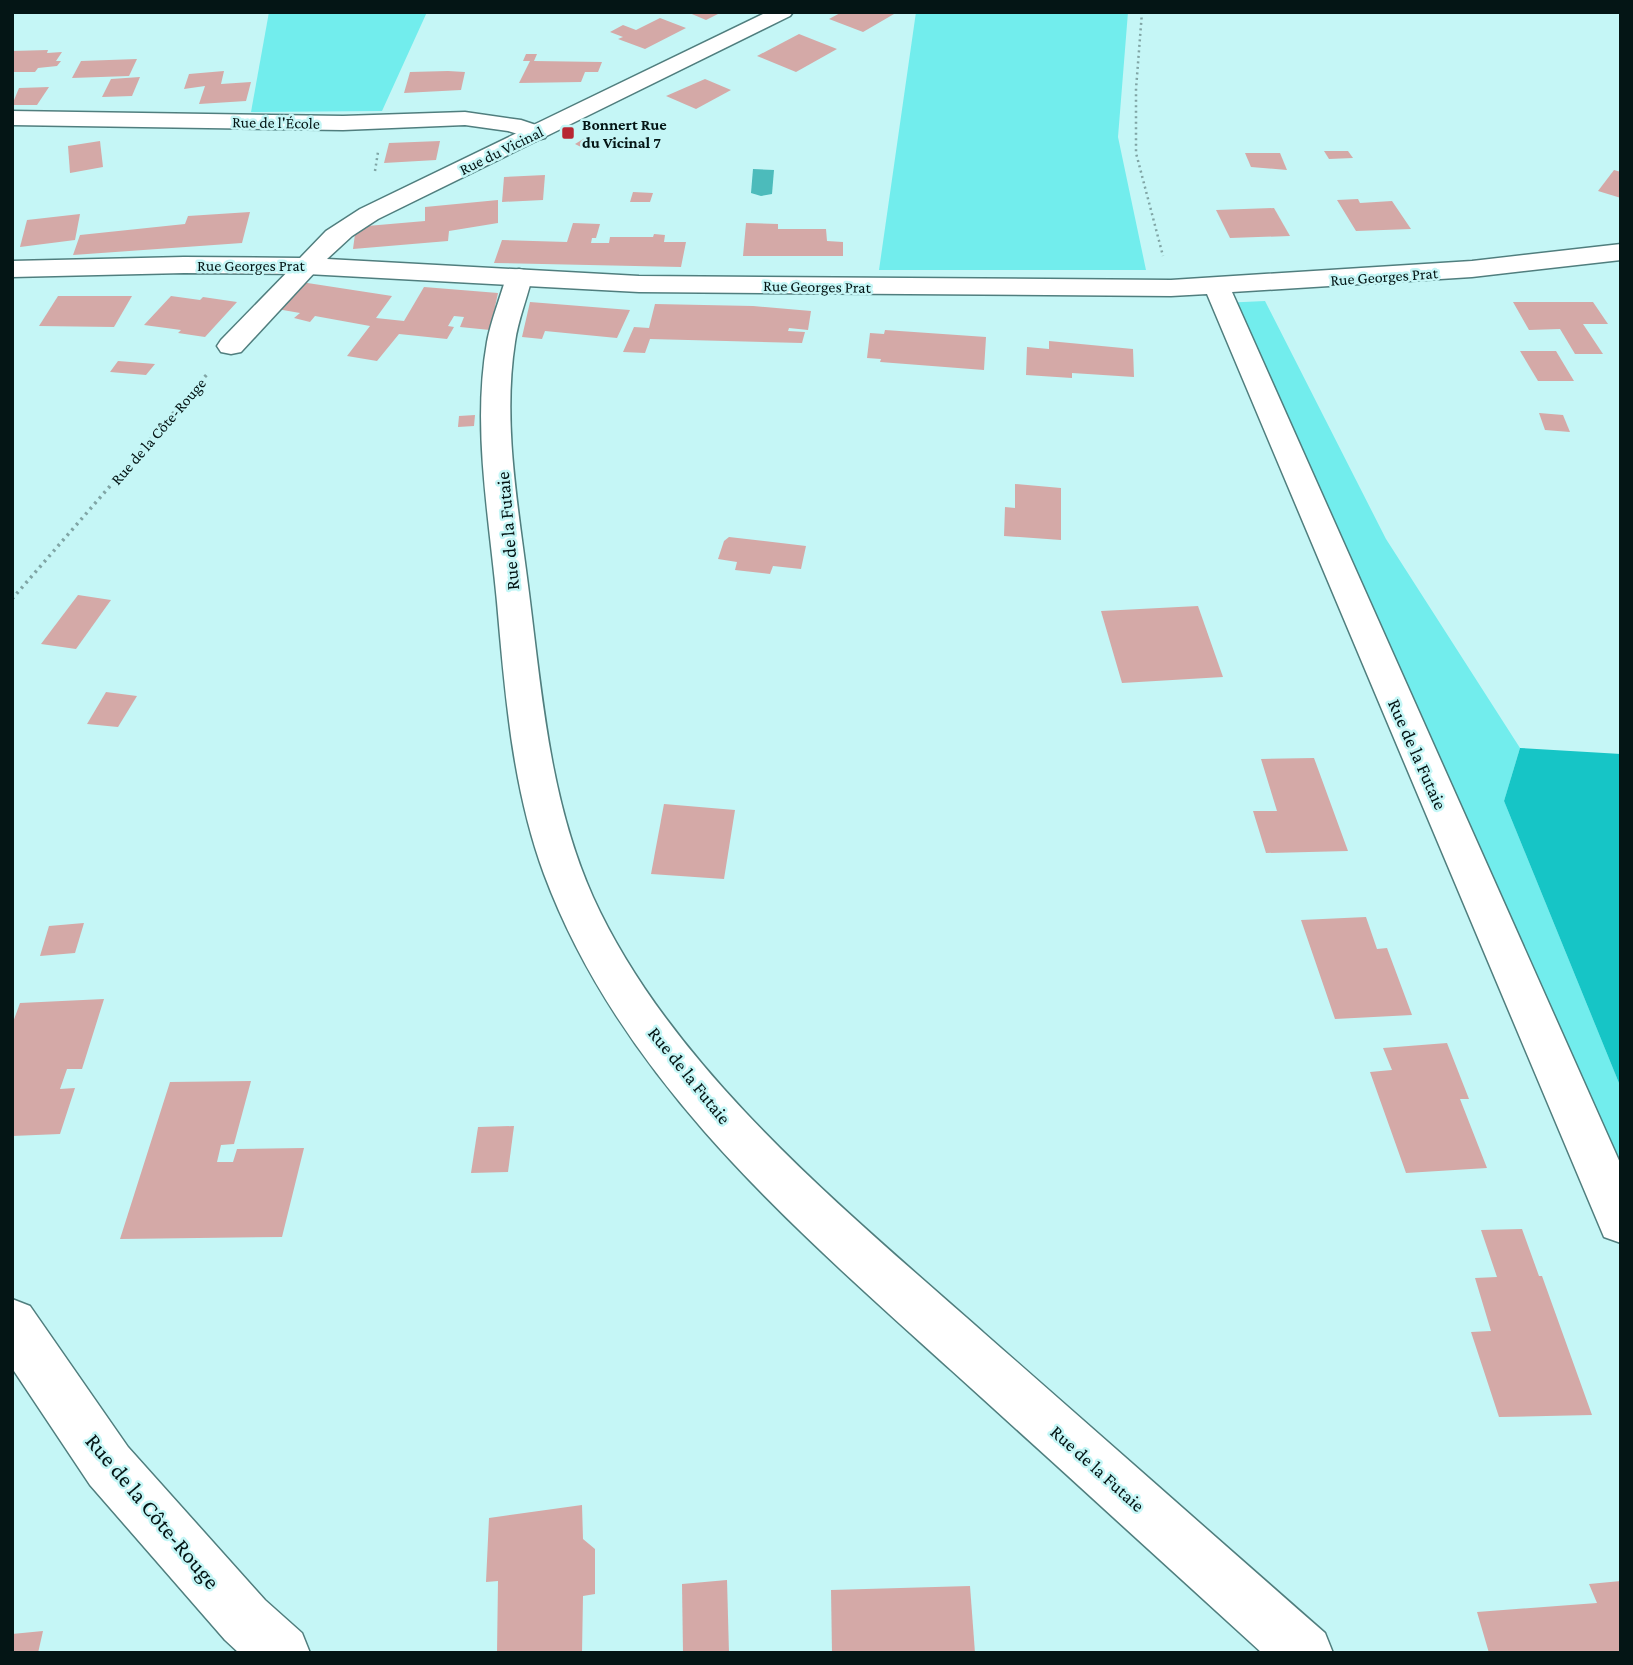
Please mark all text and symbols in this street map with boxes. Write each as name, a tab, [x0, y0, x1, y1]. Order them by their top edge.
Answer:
street label: Rue de l'École	[232, 113, 320, 132]
place label: Bonnert Rue du Vicinal 7	[582, 116, 667, 151]
street label: Rue du Vicinal	[457, 123, 546, 178]
marker: Bonnert Rue du Vicinal 7	[560, 125, 576, 141]
street label: Rue Georges Prat	[197, 257, 306, 275]
street label: Rue Georges Prat	[1330, 264, 1439, 290]
street label: Rue Georges Prat	[763, 277, 872, 297]
street label: Rue de la Côte-Rouge	[108, 375, 210, 489]
street label: Rue de la Futaie	[492, 471, 523, 591]
street label: Rue de la Futaie	[1384, 696, 1451, 813]
street label: Rue de la Futaie	[644, 1022, 735, 1128]
street label: Rue de la Futaie	[1046, 1421, 1149, 1516]
street label: Rue de la Côte-Rouge	[80, 1428, 226, 1594]

